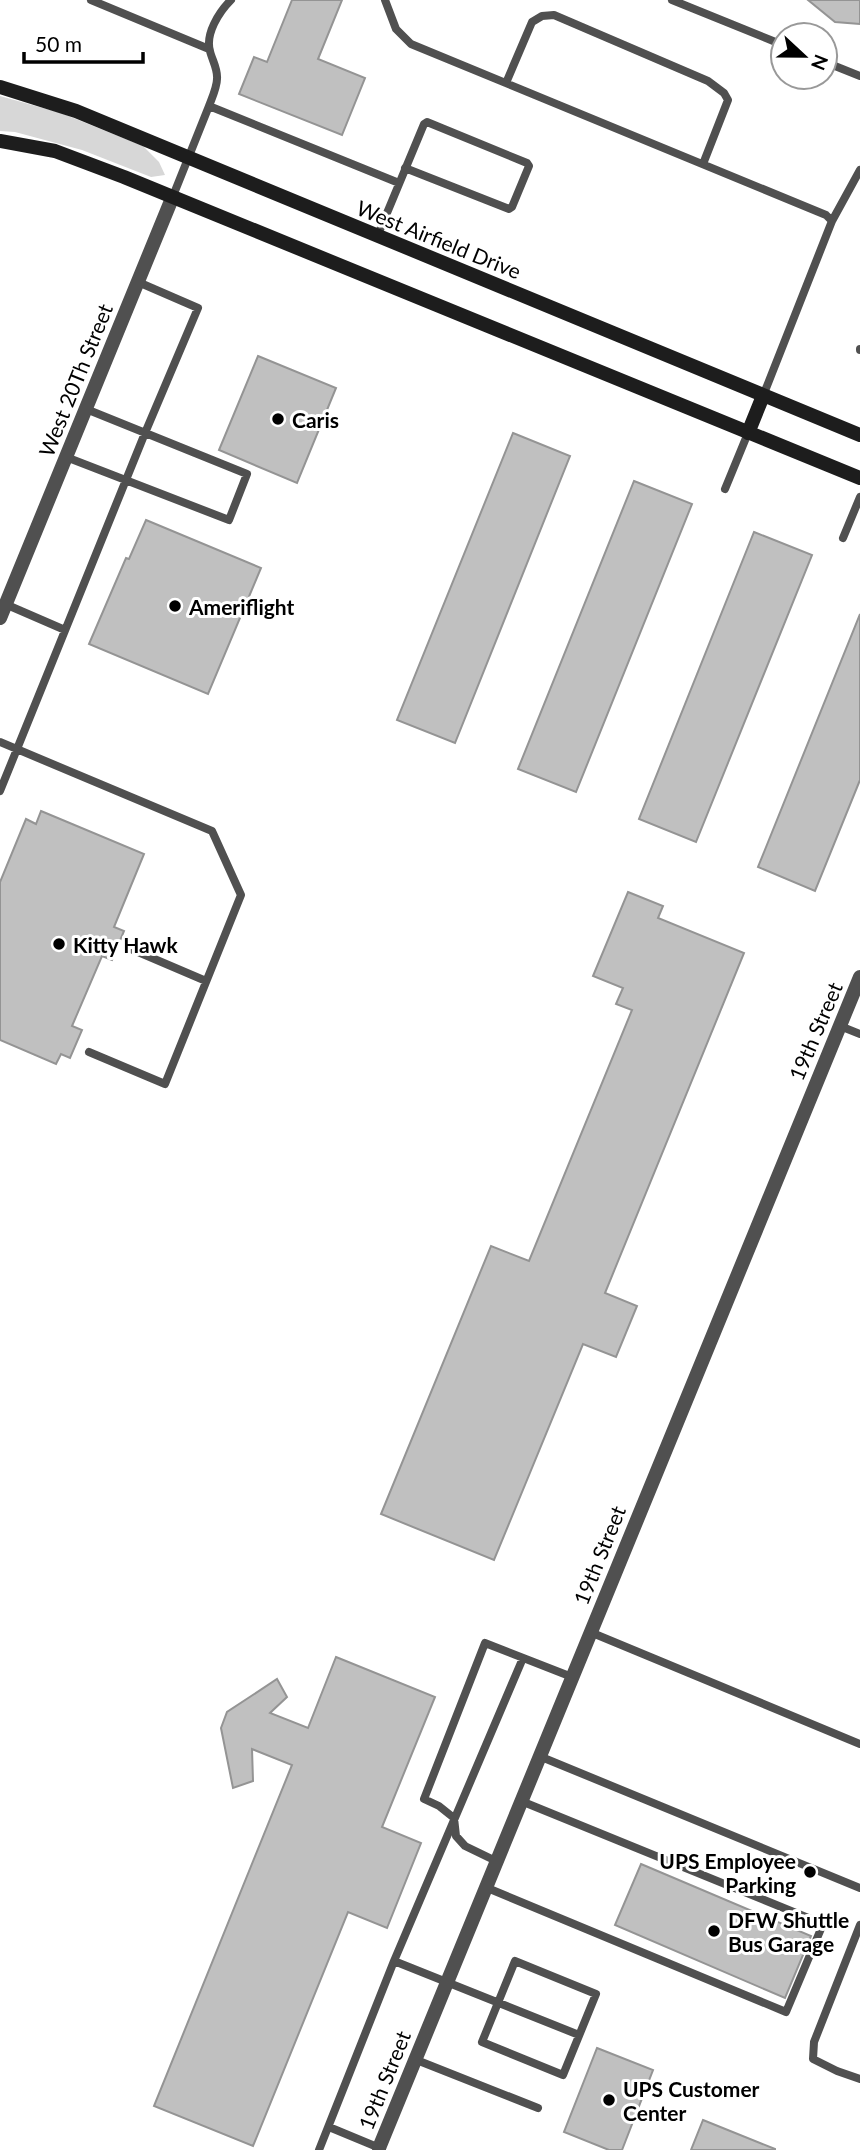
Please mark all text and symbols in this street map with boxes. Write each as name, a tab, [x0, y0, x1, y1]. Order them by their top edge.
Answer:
scale bar	[24, 21, 144, 65]
north arrow	[769, 21, 839, 91]
text: 50 m	[35, 31, 82, 56]
text: N	[807, 51, 834, 74]
street label: West Airfield Drive	[353, 195, 525, 283]
street label: West 20Th Street	[33, 299, 117, 460]
place label: Caris	[292, 407, 339, 432]
marker: Caris	[270, 411, 286, 427]
place label: Ameriflight	[188, 594, 295, 619]
marker: Ameriflight	[167, 598, 183, 614]
place label: Kitty Hawk	[73, 932, 178, 957]
marker: Kitty Hawk	[51, 936, 67, 952]
street label: 19th Street	[783, 978, 847, 1084]
street label: 19th Street	[568, 1502, 630, 1608]
place label: UPS Employee Parking	[659, 1848, 796, 1897]
marker: UPS Employee Parking	[802, 1864, 818, 1880]
place label: DFW Shuttle Bus Garage	[728, 1907, 849, 1956]
marker: DFW Shuttle Bus Garage	[706, 1923, 722, 1939]
street label: 19th Street	[353, 2027, 415, 2133]
place label: UPS Customer Center	[623, 2076, 760, 2125]
marker: UPS Customer Center	[601, 2092, 617, 2108]

